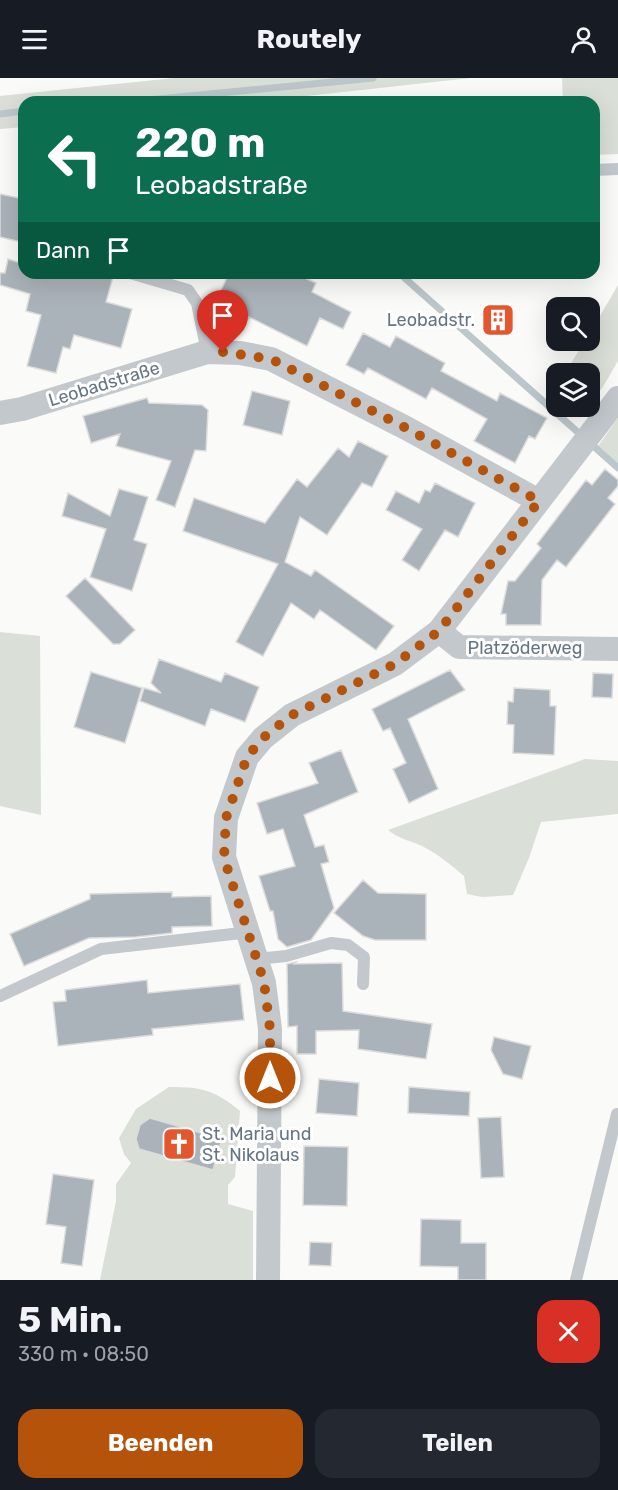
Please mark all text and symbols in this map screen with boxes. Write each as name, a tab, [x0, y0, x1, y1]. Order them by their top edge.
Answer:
icon: menu	[18, 23, 51, 56]
text: Routely	[257, 23, 361, 55]
icon: person	[567, 23, 600, 56]
text: 220 m	[135, 118, 266, 168]
icon: left	[36, 120, 114, 198]
text: Leobadstraße	[135, 169, 308, 201]
icon: arrive	[102, 234, 135, 267]
text: Dann	[36, 237, 90, 264]
pin	[197, 290, 248, 352]
map controls	[546, 297, 600, 417]
button: search	[546, 297, 600, 351]
icon: arrive	[206, 299, 239, 332]
building icon: Leobadstr.	[480, 302, 516, 338]
place label: Leobadstr.	[387, 309, 475, 331]
street label: Leobadstraße	[46, 357, 162, 411]
button: layers	[546, 363, 600, 417]
street label: Platzöderweg	[468, 637, 582, 659]
position arrow	[238, 1046, 302, 1110]
place label: St. Maria und St. Nikolaus	[202, 1123, 311, 1166]
church icon: St. Maria und St. Nikolaus	[161, 1126, 197, 1162]
text: 5 Min.	[18, 1298, 122, 1341]
button: close	[537, 1300, 600, 1363]
text: 330 m · 08:50	[18, 1342, 149, 1366]
button: Beenden	[18, 1409, 303, 1478]
button: Teilen	[315, 1409, 600, 1478]

